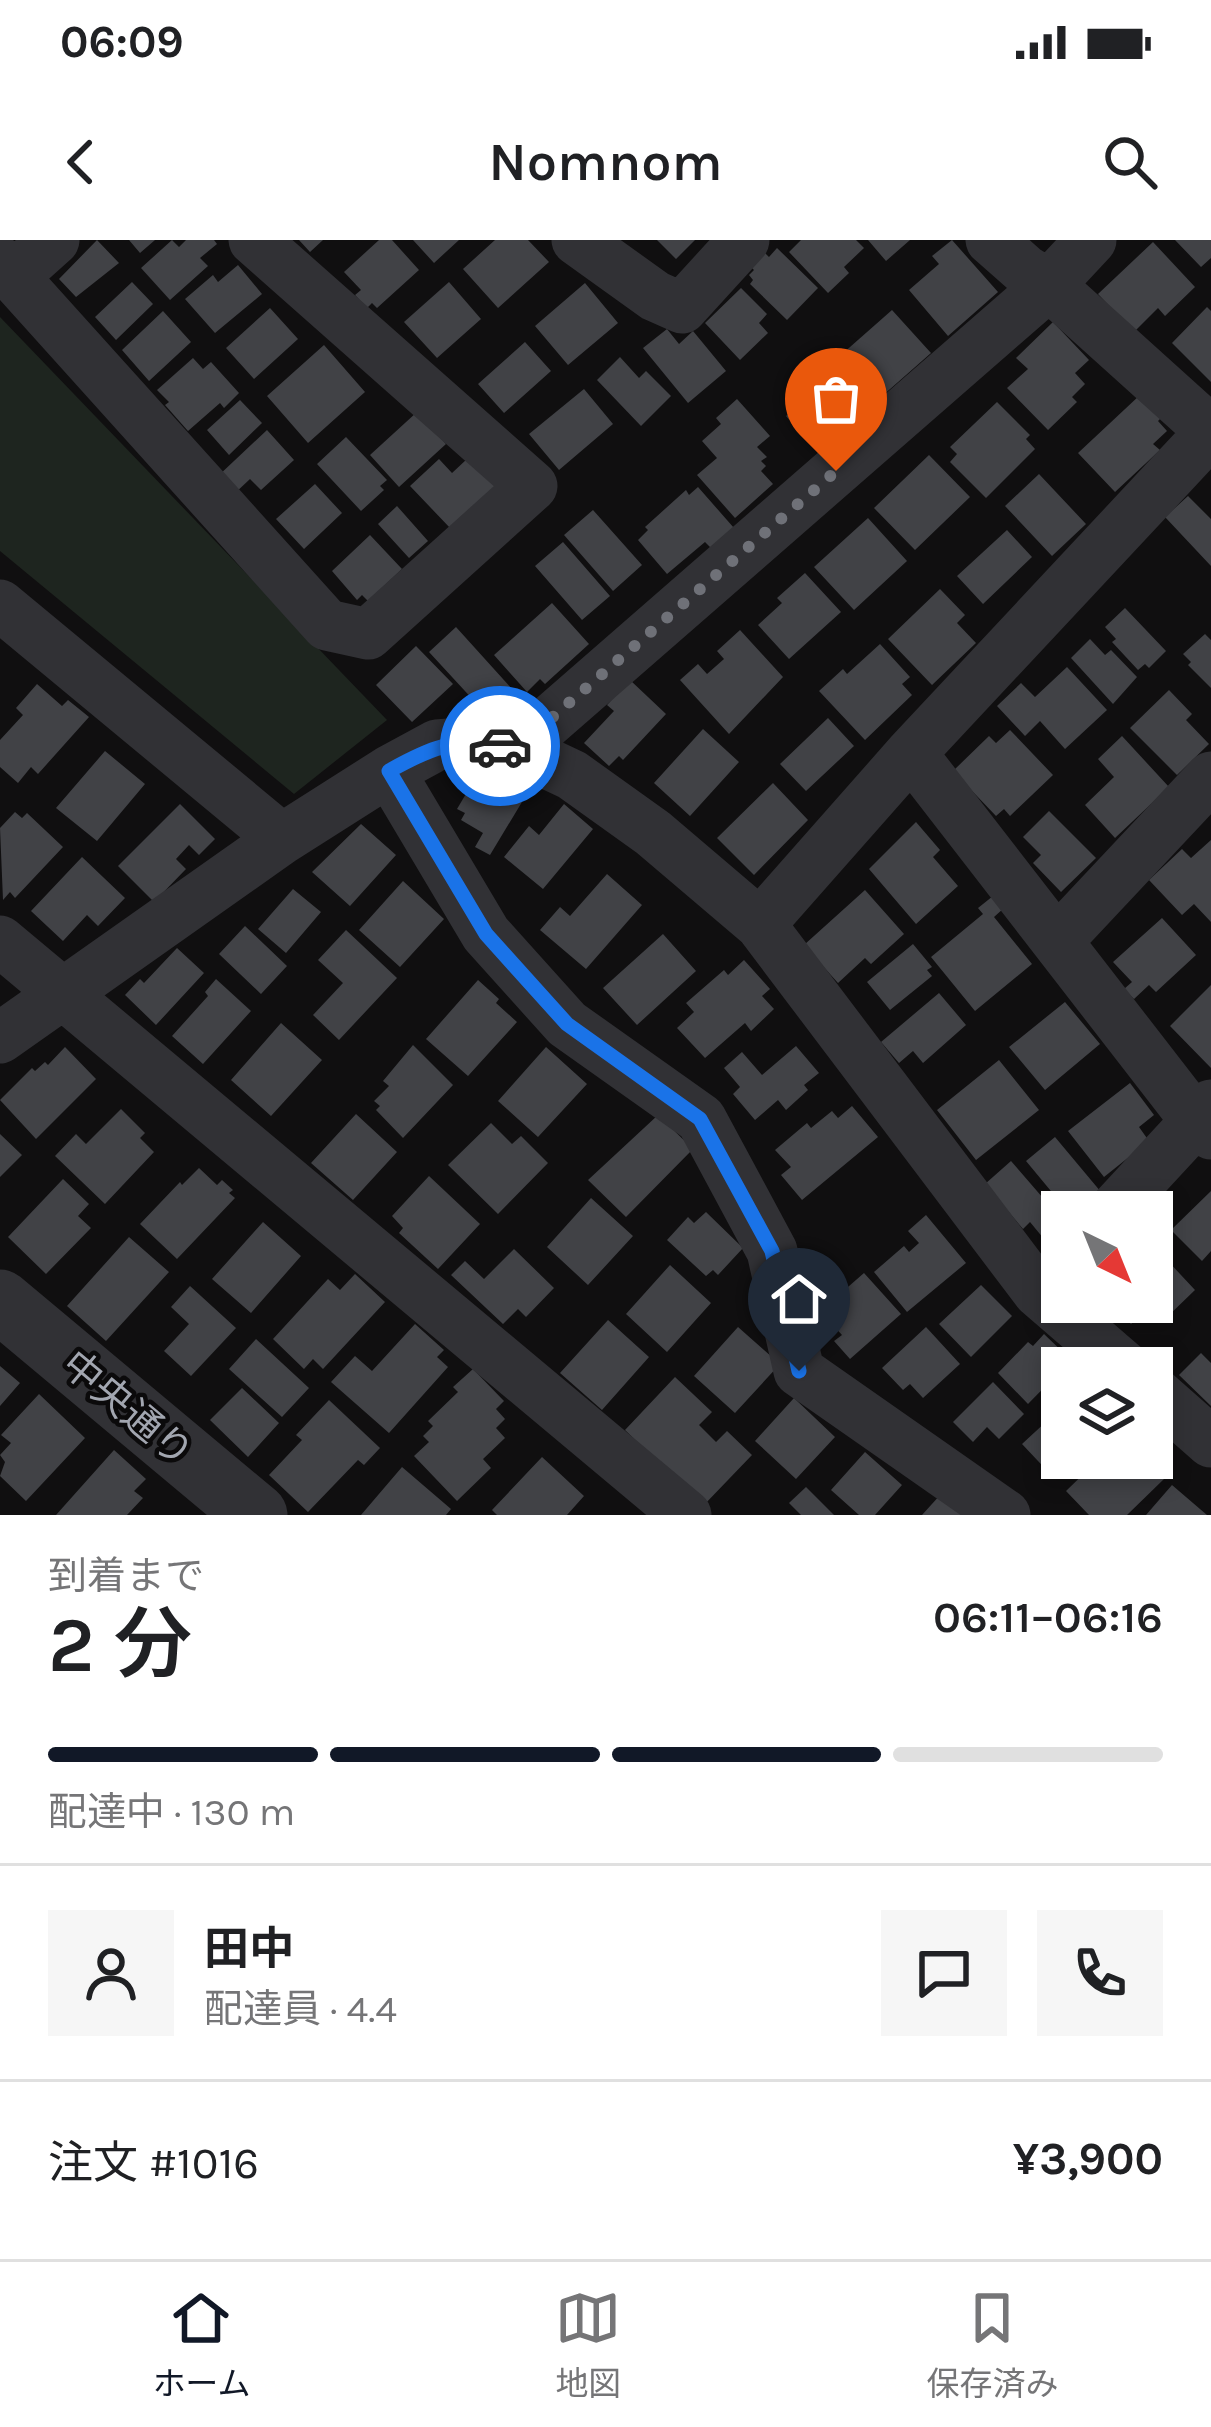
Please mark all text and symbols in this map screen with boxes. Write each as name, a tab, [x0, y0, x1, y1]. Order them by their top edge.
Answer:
text: 06:09	[60, 16, 184, 68]
icon: back	[48, 129, 114, 195]
icon: search	[1097, 129, 1163, 195]
text: Nomnom	[488, 130, 723, 194]
pin	[785, 348, 887, 471]
icon: bag	[803, 366, 869, 432]
courier	[440, 686, 560, 806]
icon: car	[467, 713, 533, 779]
north arrow	[1041, 1191, 1173, 1323]
map controls	[1041, 1191, 1173, 1479]
pin	[748, 1248, 850, 1371]
icon: home	[766, 1266, 832, 1332]
street label: 中央通り	[53, 1341, 202, 1477]
button: layers	[1041, 1347, 1173, 1479]
text: 到着まで	[48, 1553, 204, 1599]
text: 06:11–06:16	[933, 1591, 1163, 1643]
text: 2 分	[48, 1599, 192, 1691]
text: 配達中 · 130 m	[48, 1789, 295, 1835]
button: person	[48, 1910, 174, 2036]
button: chat	[881, 1910, 1007, 2036]
button: phone	[1037, 1910, 1163, 2036]
text: 田中	[204, 1923, 294, 1975]
text: 配達員 · 4.4	[204, 1986, 397, 2032]
text: ¥3,900	[1013, 2133, 1163, 2185]
text: 注文 #1016	[48, 2137, 259, 2189]
tab: ホーム	[152, 2285, 251, 2405]
tab: 地図	[555, 2285, 621, 2405]
tab: 保存済み	[926, 2285, 1058, 2405]

